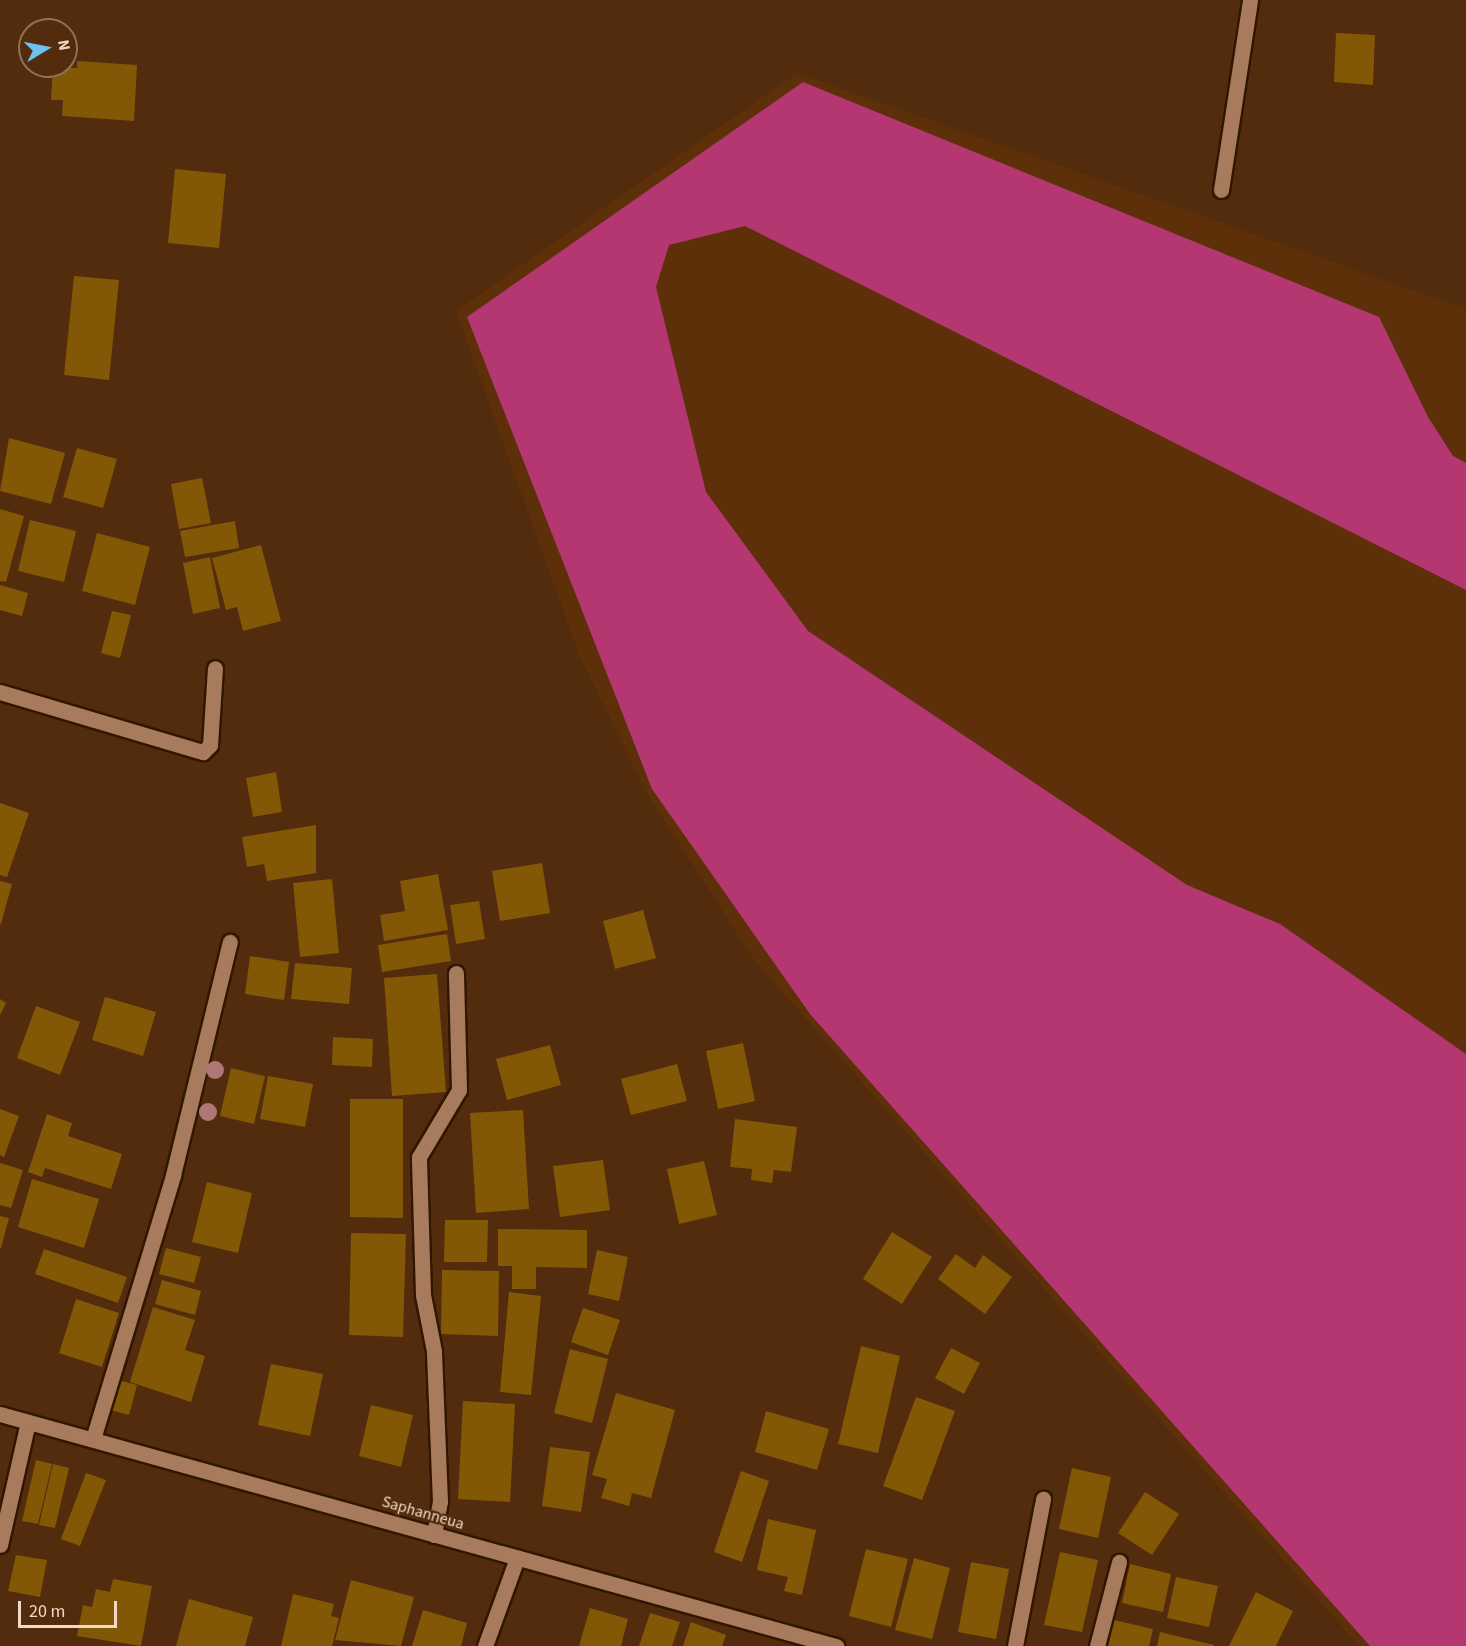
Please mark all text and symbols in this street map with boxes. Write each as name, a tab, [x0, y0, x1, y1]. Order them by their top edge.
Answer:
north arrow	[18, 18, 78, 78]
text: N	[52, 38, 76, 52]
street label: Saphanneua	[380, 1492, 466, 1534]
scale bar	[21, 1589, 120, 1627]
text: 20 m	[29, 1599, 65, 1624]

